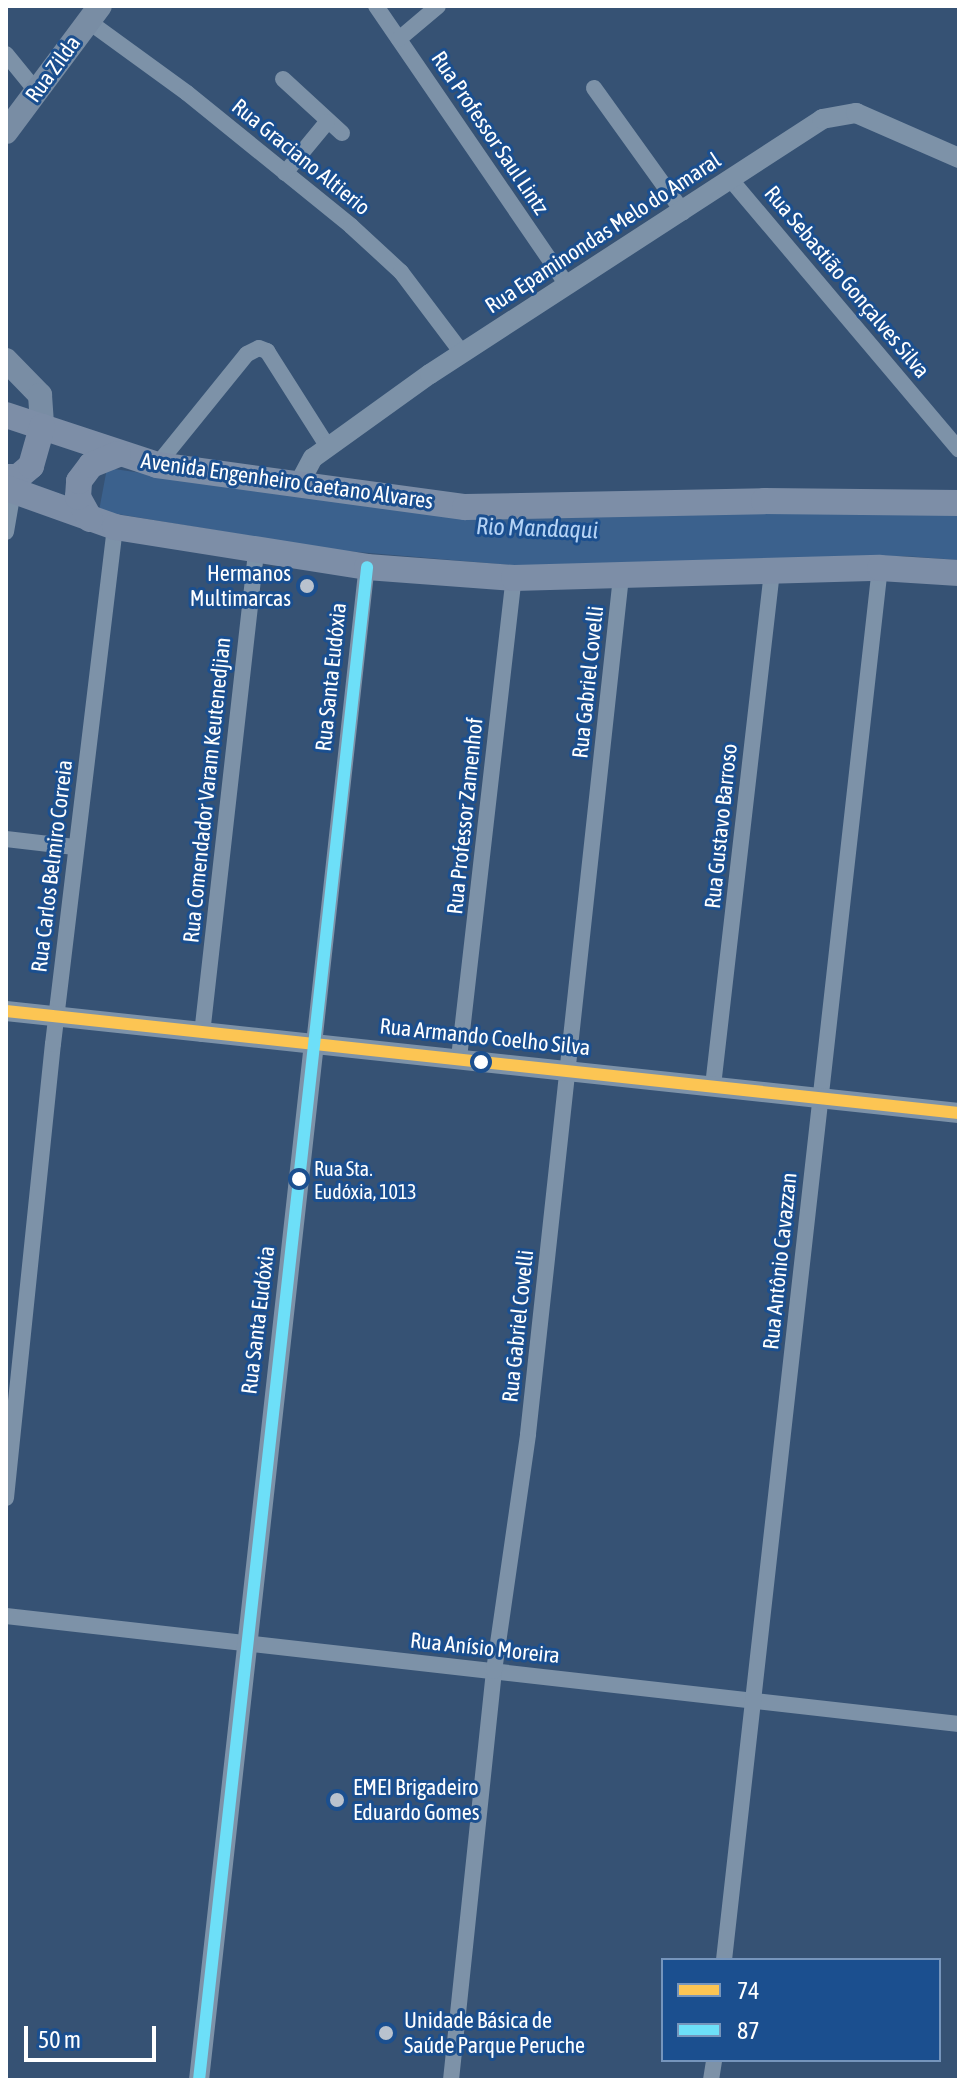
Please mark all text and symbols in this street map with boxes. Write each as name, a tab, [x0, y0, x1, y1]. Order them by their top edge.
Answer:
street label: Rua Zilda	[20, 30, 86, 108]
street label: Rua Professor Saul Lintz	[426, 46, 554, 220]
street label: Rua Graciano Altierio	[227, 93, 375, 221]
street label: Rua Epaminondas Melo do Amaral	[480, 147, 726, 319]
street label: Rua Sebastião Gonçalves Silva	[759, 181, 935, 383]
street label: Avenida Engenheiro Caetano Alvares	[139, 447, 435, 515]
water label: Rio Mandaqui	[476, 511, 598, 545]
place label: Hermanos Multimarcas	[190, 560, 291, 612]
marker: Hermanos Multimarcas	[298, 577, 316, 595]
street label: Rua Santa Eudóxia	[310, 601, 352, 753]
street label: Rua Gabriel Covelli	[567, 604, 609, 760]
street label: Rua Comendador Varam Keutenedjian	[178, 636, 236, 944]
street label: Rua Professor Zamenhof	[442, 716, 488, 916]
street label: Rua Gustavo Barroso	[699, 742, 743, 910]
street label: Rua Carlos Belmiro Correia	[26, 758, 78, 974]
street label: Rua Armando Coelho Silva	[378, 1013, 592, 1061]
unlabelled marker	[473, 1054, 489, 1070]
place label: Rua Sta. Eudóxia, 1013	[314, 1156, 417, 1203]
marker: Rua Sta. Eudóxia, 1013	[291, 1171, 307, 1187]
street label: Rua Antônio Cavazzan	[758, 1171, 802, 1351]
street label: Rua Santa Eudóxia	[236, 1244, 280, 1396]
street label: Rua Gabriel Covelli	[497, 1248, 539, 1404]
street label: Rua Anísio Moreira	[409, 1627, 561, 1669]
place label: EMEI Brigadeiro Eduardo Gomes	[353, 1774, 480, 1826]
marker: EMEI Brigadeiro Eduardo Gomes	[328, 1791, 346, 1809]
legend	[661, 1958, 941, 2062]
text: 74	[737, 1977, 760, 2004]
place label: Unidade Básica de Saúde Parque Peruche	[404, 2007, 585, 2058]
scale bar	[28, 2010, 160, 2060]
text: 87	[737, 2017, 760, 2044]
marker: Unidade Básica de Saúde Parque Peruche	[375, 2022, 397, 2044]
text: 50 m	[38, 2026, 81, 2053]

